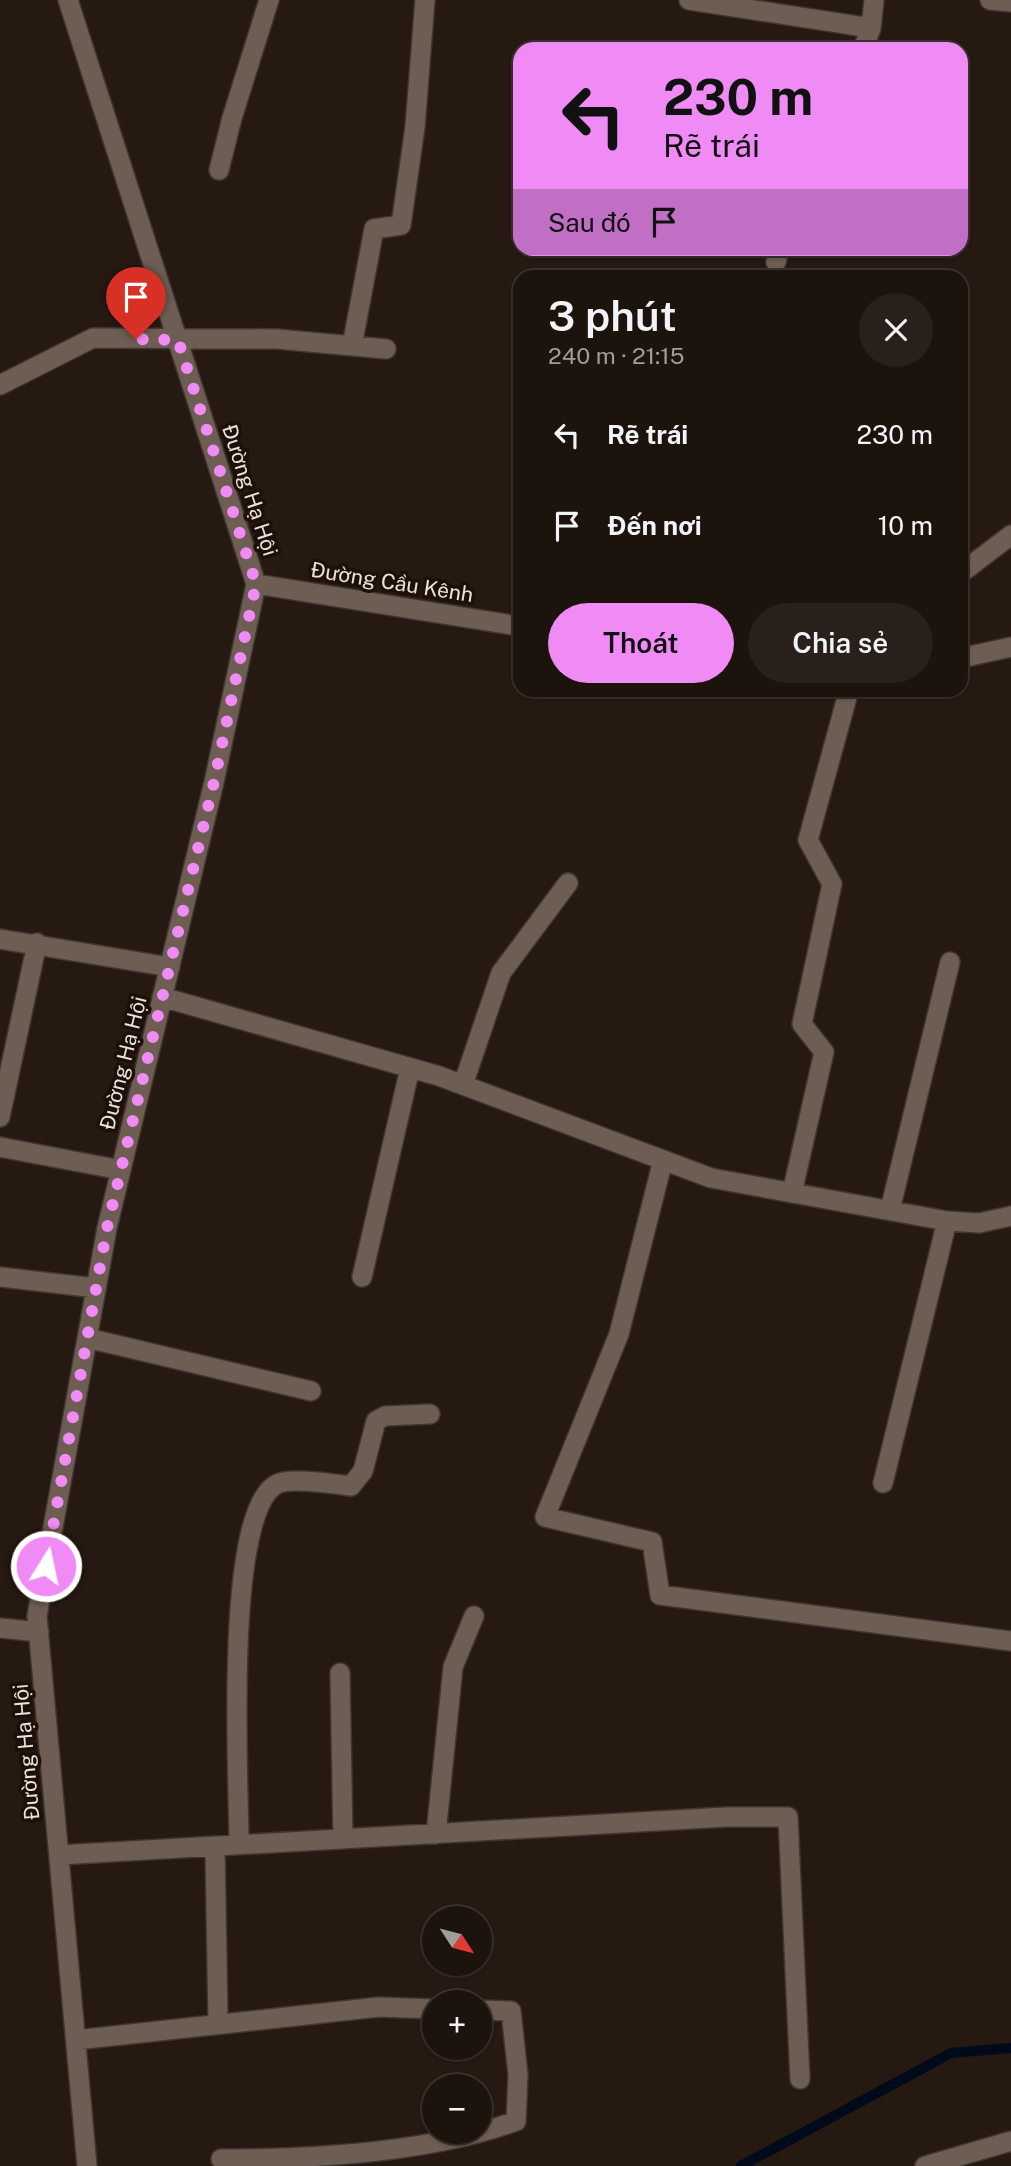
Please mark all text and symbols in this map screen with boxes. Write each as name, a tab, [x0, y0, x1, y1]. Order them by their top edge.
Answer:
text: 230 m	[663, 68, 813, 126]
icon: left	[548, 70, 639, 161]
text: Rẽ trái	[663, 127, 760, 164]
icon: arrive	[645, 203, 683, 241]
text: Sau đó	[548, 207, 631, 238]
pin	[106, 267, 166, 339]
icon: arrive	[117, 278, 155, 316]
text: 3 phút	[548, 291, 677, 340]
button: close	[859, 293, 933, 367]
text: 240 m · 21:15	[548, 342, 684, 369]
icon: left	[548, 416, 586, 454]
text: Rẽ trái	[607, 419, 688, 450]
text: 230 m	[857, 419, 933, 450]
street label: Đường Hạ Hội	[217, 421, 283, 559]
icon: arrive	[548, 507, 586, 545]
text: Đến nơi	[607, 510, 702, 541]
text: 10 m	[878, 510, 933, 541]
street label: Đường Cầu Kênh	[309, 557, 475, 607]
button: Thoát	[548, 603, 734, 683]
button: Chia sẻ	[748, 603, 933, 683]
street label: Đường Hạ Hội	[94, 994, 152, 1132]
position arrow	[9, 1529, 83, 1603]
street label: Đường Hạ Hội	[8, 1683, 44, 1821]
north arrow	[422, 1906, 492, 1976]
map controls	[422, 1906, 492, 2144]
button: +	[422, 1990, 492, 2060]
button: −	[422, 2074, 492, 2144]

